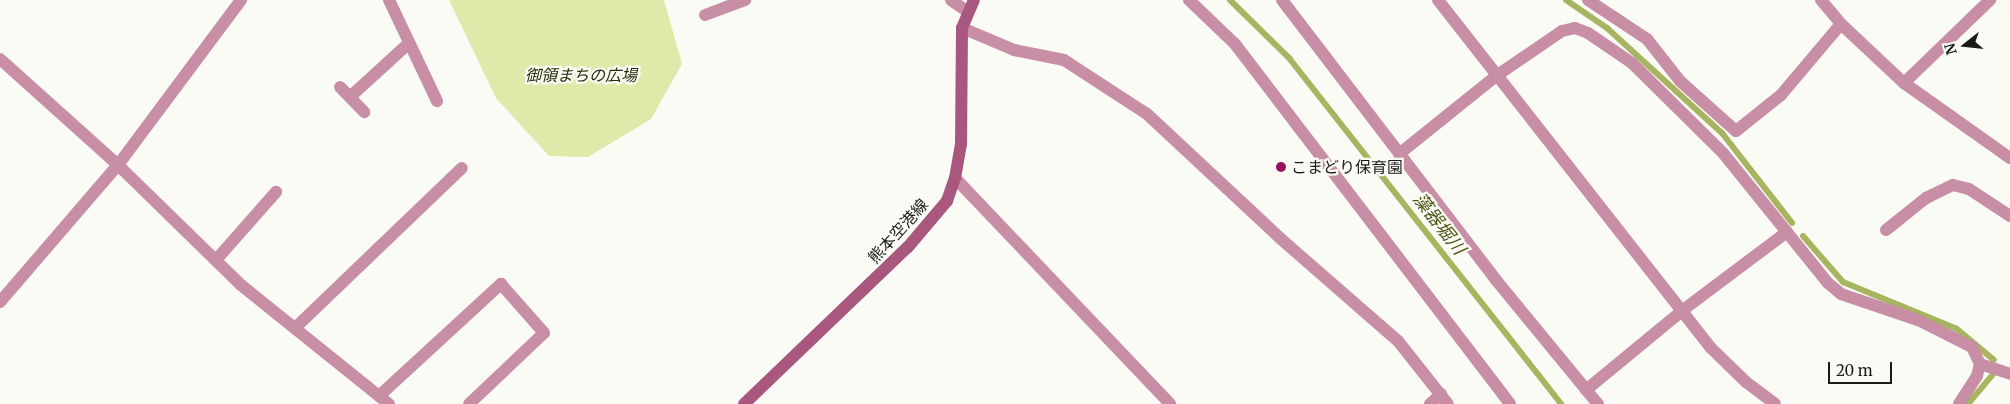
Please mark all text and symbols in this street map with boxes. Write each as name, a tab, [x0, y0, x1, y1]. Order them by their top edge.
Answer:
north arrow	[1940, 20, 1990, 70]
text: N	[1940, 41, 1961, 57]
park label: 御領まちの広場	[525, 65, 637, 85]
place label: こまどり保育園	[1291, 157, 1403, 177]
marker: こまどり保育園	[1275, 161, 1287, 173]
water label: 藻器堀川	[1408, 189, 1470, 259]
street label: 熊本空港線	[864, 195, 932, 267]
scale bar	[1830, 352, 1894, 384]
text: 20 m	[1836, 361, 1873, 380]

